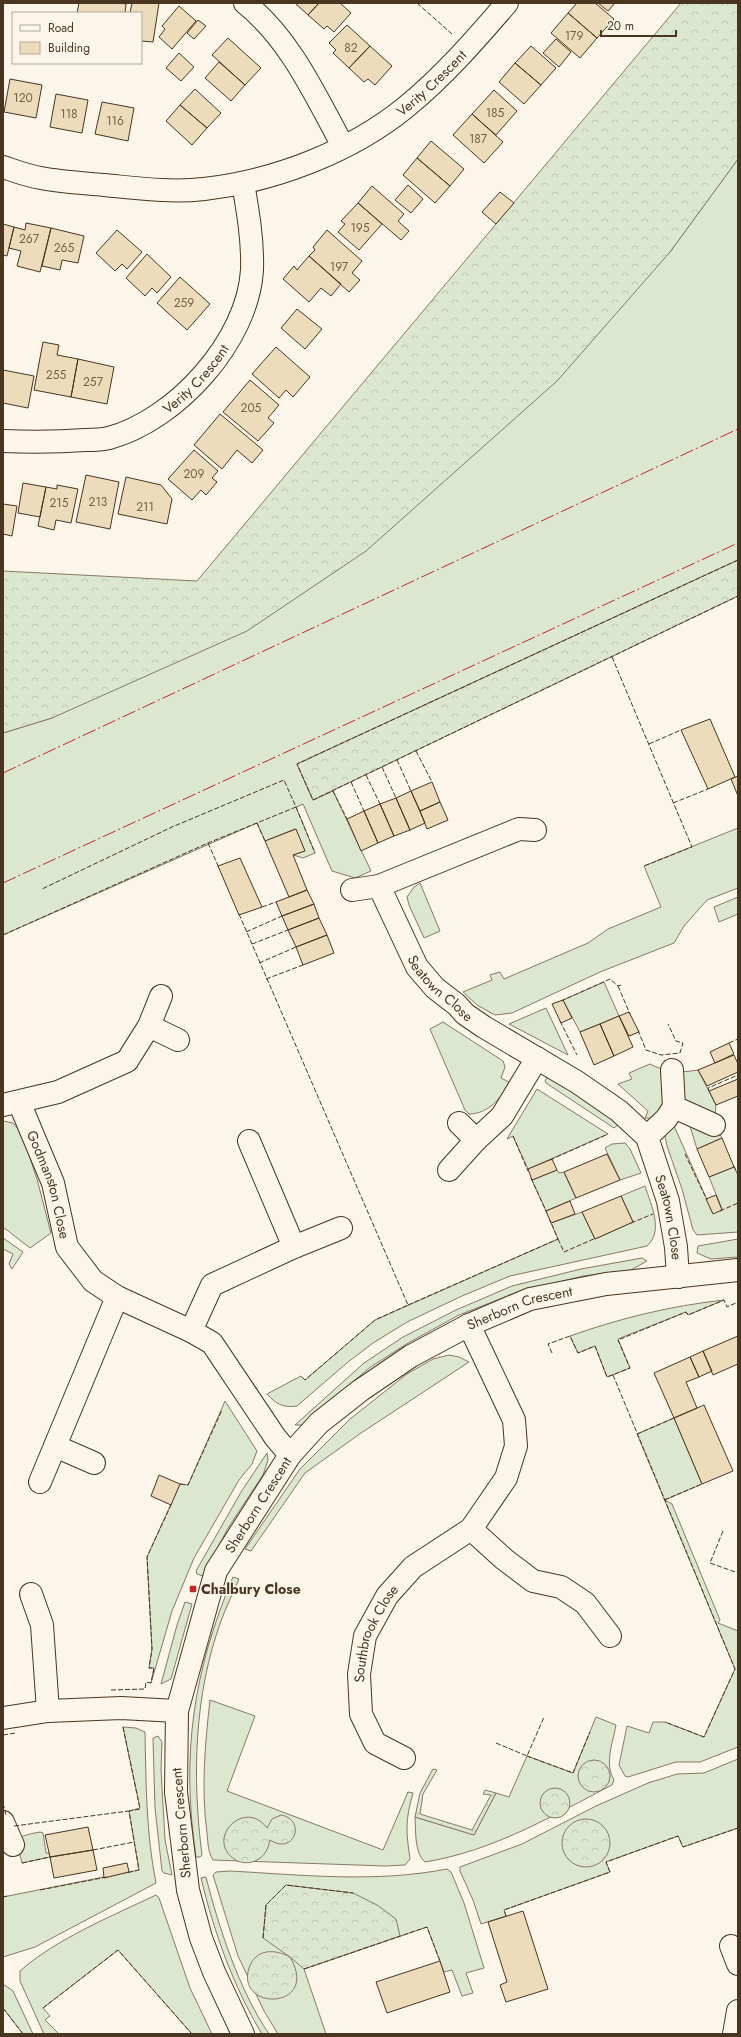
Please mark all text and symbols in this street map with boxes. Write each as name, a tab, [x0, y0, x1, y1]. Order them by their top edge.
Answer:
legend	[12, 12, 142, 64]
scale bar	[601, 12, 676, 38]
text: 20 m	[607, 17, 634, 35]
text: Road	[48, 19, 74, 37]
house number: 179	[565, 27, 583, 45]
text: Building	[48, 39, 90, 57]
house number: 82	[344, 39, 358, 57]
street label: Verity Crescent	[392, 45, 471, 121]
house number: 120	[13, 89, 33, 107]
house number: 185	[486, 104, 505, 122]
house number: 118	[60, 105, 78, 123]
house number: 116	[106, 112, 124, 130]
house number: 187	[469, 130, 488, 148]
house number: 195	[350, 219, 370, 237]
house number: 267	[19, 230, 40, 248]
house number: 265	[54, 239, 74, 257]
house number: 197	[330, 258, 349, 276]
house number: 259	[174, 294, 194, 312]
street label: Verity Crescent	[158, 340, 234, 418]
house number: 255	[46, 366, 66, 384]
house number: 257	[83, 373, 104, 391]
house number: 205	[241, 399, 262, 417]
house number: 209	[184, 465, 205, 483]
house number: 213	[89, 493, 108, 511]
house number: 215	[50, 494, 69, 512]
house number: 211	[136, 498, 154, 516]
street label: Seatown Close	[403, 952, 477, 1026]
street label: Godmanston Close	[22, 1127, 75, 1241]
street label: Seatown Close	[650, 1172, 687, 1261]
street label: Sherborn Crescent	[464, 1281, 575, 1335]
street label: Sherborn Crescent	[220, 1452, 297, 1557]
place label: Chalbury Close	[201, 1579, 301, 1599]
street label: Southbrook Close	[349, 1580, 403, 1683]
marker: Chalbury Close	[188, 1584, 198, 1594]
street label: Sherborn Crescent	[166, 1766, 196, 1879]

